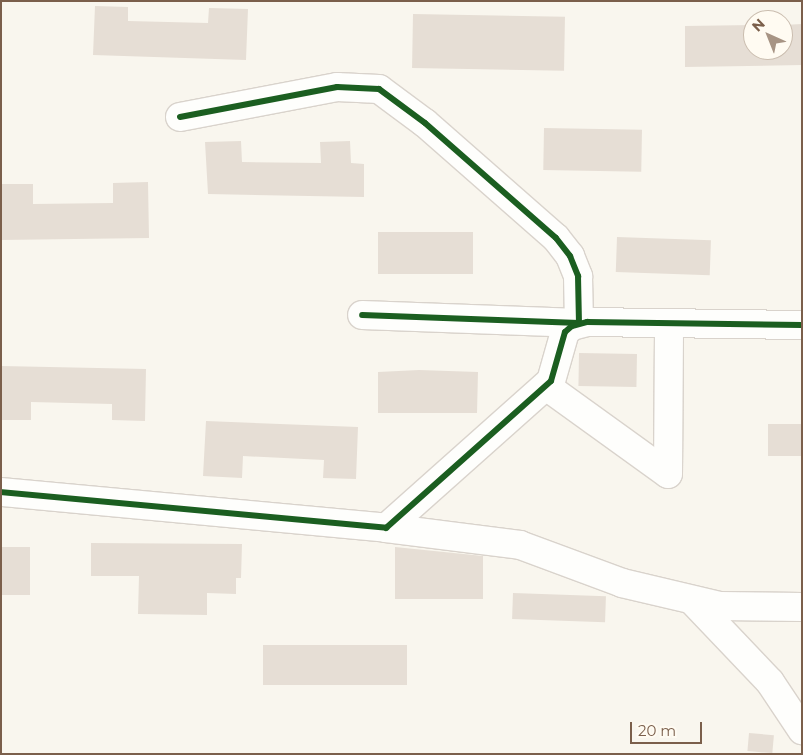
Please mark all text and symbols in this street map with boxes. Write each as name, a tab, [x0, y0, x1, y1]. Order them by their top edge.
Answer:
north arrow	[743, 10, 793, 60]
text: N	[748, 15, 769, 35]
scale bar	[633, 712, 706, 744]
text: 20 m	[638, 721, 676, 740]

